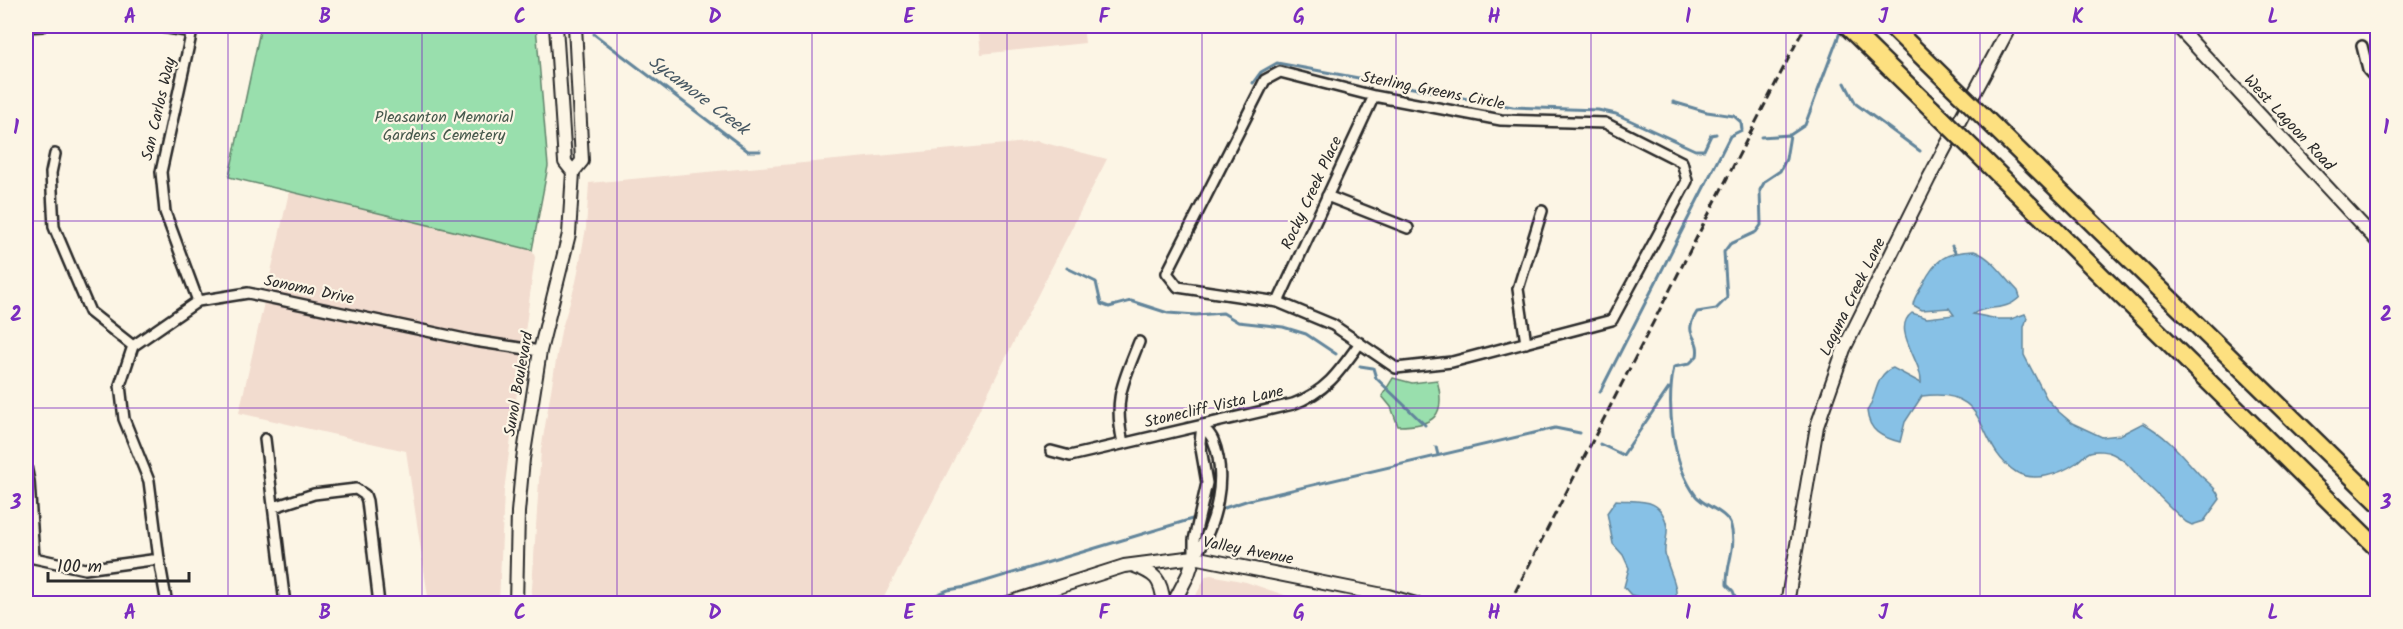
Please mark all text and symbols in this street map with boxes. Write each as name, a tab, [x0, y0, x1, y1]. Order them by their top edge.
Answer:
text: A	[124, 2, 136, 34]
text: B	[319, 2, 331, 34]
text: C	[514, 2, 526, 34]
text: D	[708, 2, 722, 34]
text: E	[903, 2, 915, 34]
text: F	[1099, 2, 1111, 34]
text: G	[1293, 2, 1305, 34]
text: H	[1487, 2, 1501, 34]
text: I	[1685, 2, 1691, 34]
text: J	[1878, 2, 1889, 34]
text: K	[2072, 2, 2084, 34]
text: L	[2268, 2, 2278, 34]
water label: Sycamore Creek	[642, 48, 757, 145]
street label: San Carlos Way	[135, 54, 183, 163]
street label: Sterling Greens Circle	[1359, 65, 1507, 117]
street label: West Lagoon Road	[2237, 69, 2341, 178]
park label: Pleasanton Memorial Gardens Cemetery	[375, 105, 514, 148]
text: 1	[13, 113, 19, 145]
text: 1	[2383, 113, 2389, 145]
street label: Rocky Creek Place	[1275, 132, 1349, 254]
street label: Laguna Creek Lane	[1813, 233, 1893, 361]
street label: Sonoma Drive	[262, 268, 356, 312]
text: 2	[10, 300, 22, 332]
text: 2	[2380, 300, 2392, 332]
street label: Sunol Boulevard	[497, 329, 541, 438]
street label: Stonecliff Vista Lane	[1142, 379, 1286, 435]
text: 3	[10, 488, 22, 520]
text: 3	[2380, 488, 2392, 520]
street label: Valley Avenue	[1200, 530, 1296, 572]
scale bar	[48, 545, 189, 583]
text: 100 m	[57, 553, 102, 582]
text: A	[124, 598, 136, 629]
text: B	[319, 598, 331, 629]
text: C	[514, 598, 526, 629]
text: D	[708, 598, 722, 629]
text: E	[903, 598, 915, 629]
text: F	[1099, 598, 1111, 629]
text: G	[1293, 598, 1305, 629]
text: H	[1487, 598, 1501, 629]
text: I	[1685, 598, 1691, 629]
text: J	[1878, 598, 1889, 629]
text: K	[2072, 598, 2084, 629]
text: L	[2268, 598, 2278, 629]

